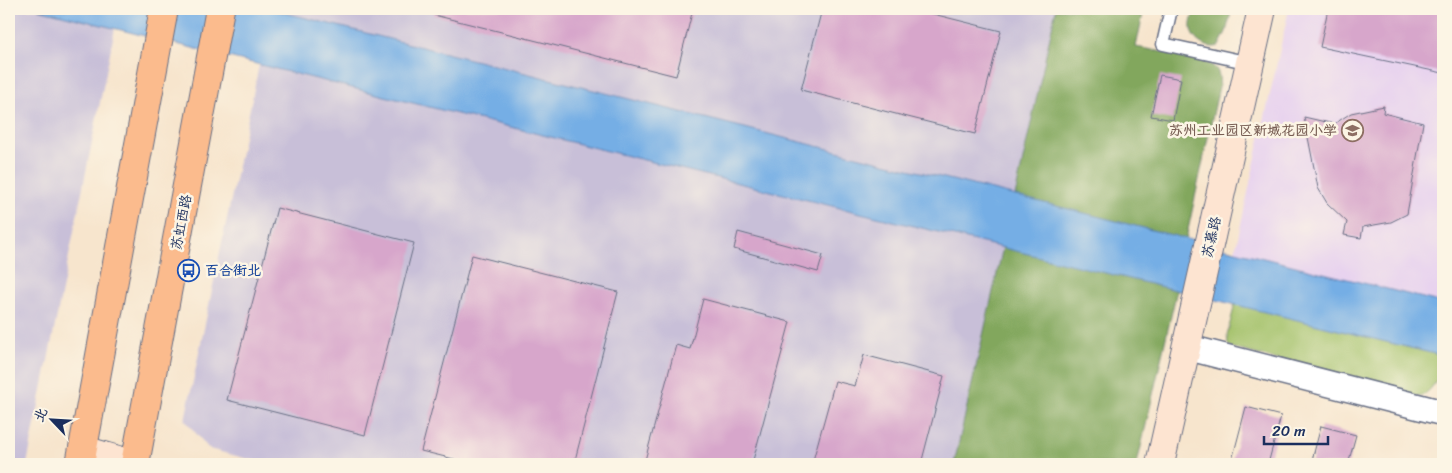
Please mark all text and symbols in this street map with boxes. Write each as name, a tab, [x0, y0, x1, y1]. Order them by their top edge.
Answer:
place label: 苏州工业园区新城花园小学	[1169, 118, 1337, 143]
school or university icon: 苏州工业园区新城花园小学	[1341, 118, 1365, 142]
street label: 苏虹西路	[164, 192, 199, 252]
street label: 苏慕路	[1195, 214, 1228, 260]
bus stop icon: 百合街北	[177, 258, 201, 282]
place label: 百合街北	[205, 258, 261, 283]
north arrow	[28, 396, 78, 446]
text: 北	[26, 403, 55, 426]
scale bar	[1264, 413, 1328, 445]
text: 20 m	[1272, 418, 1306, 444]

